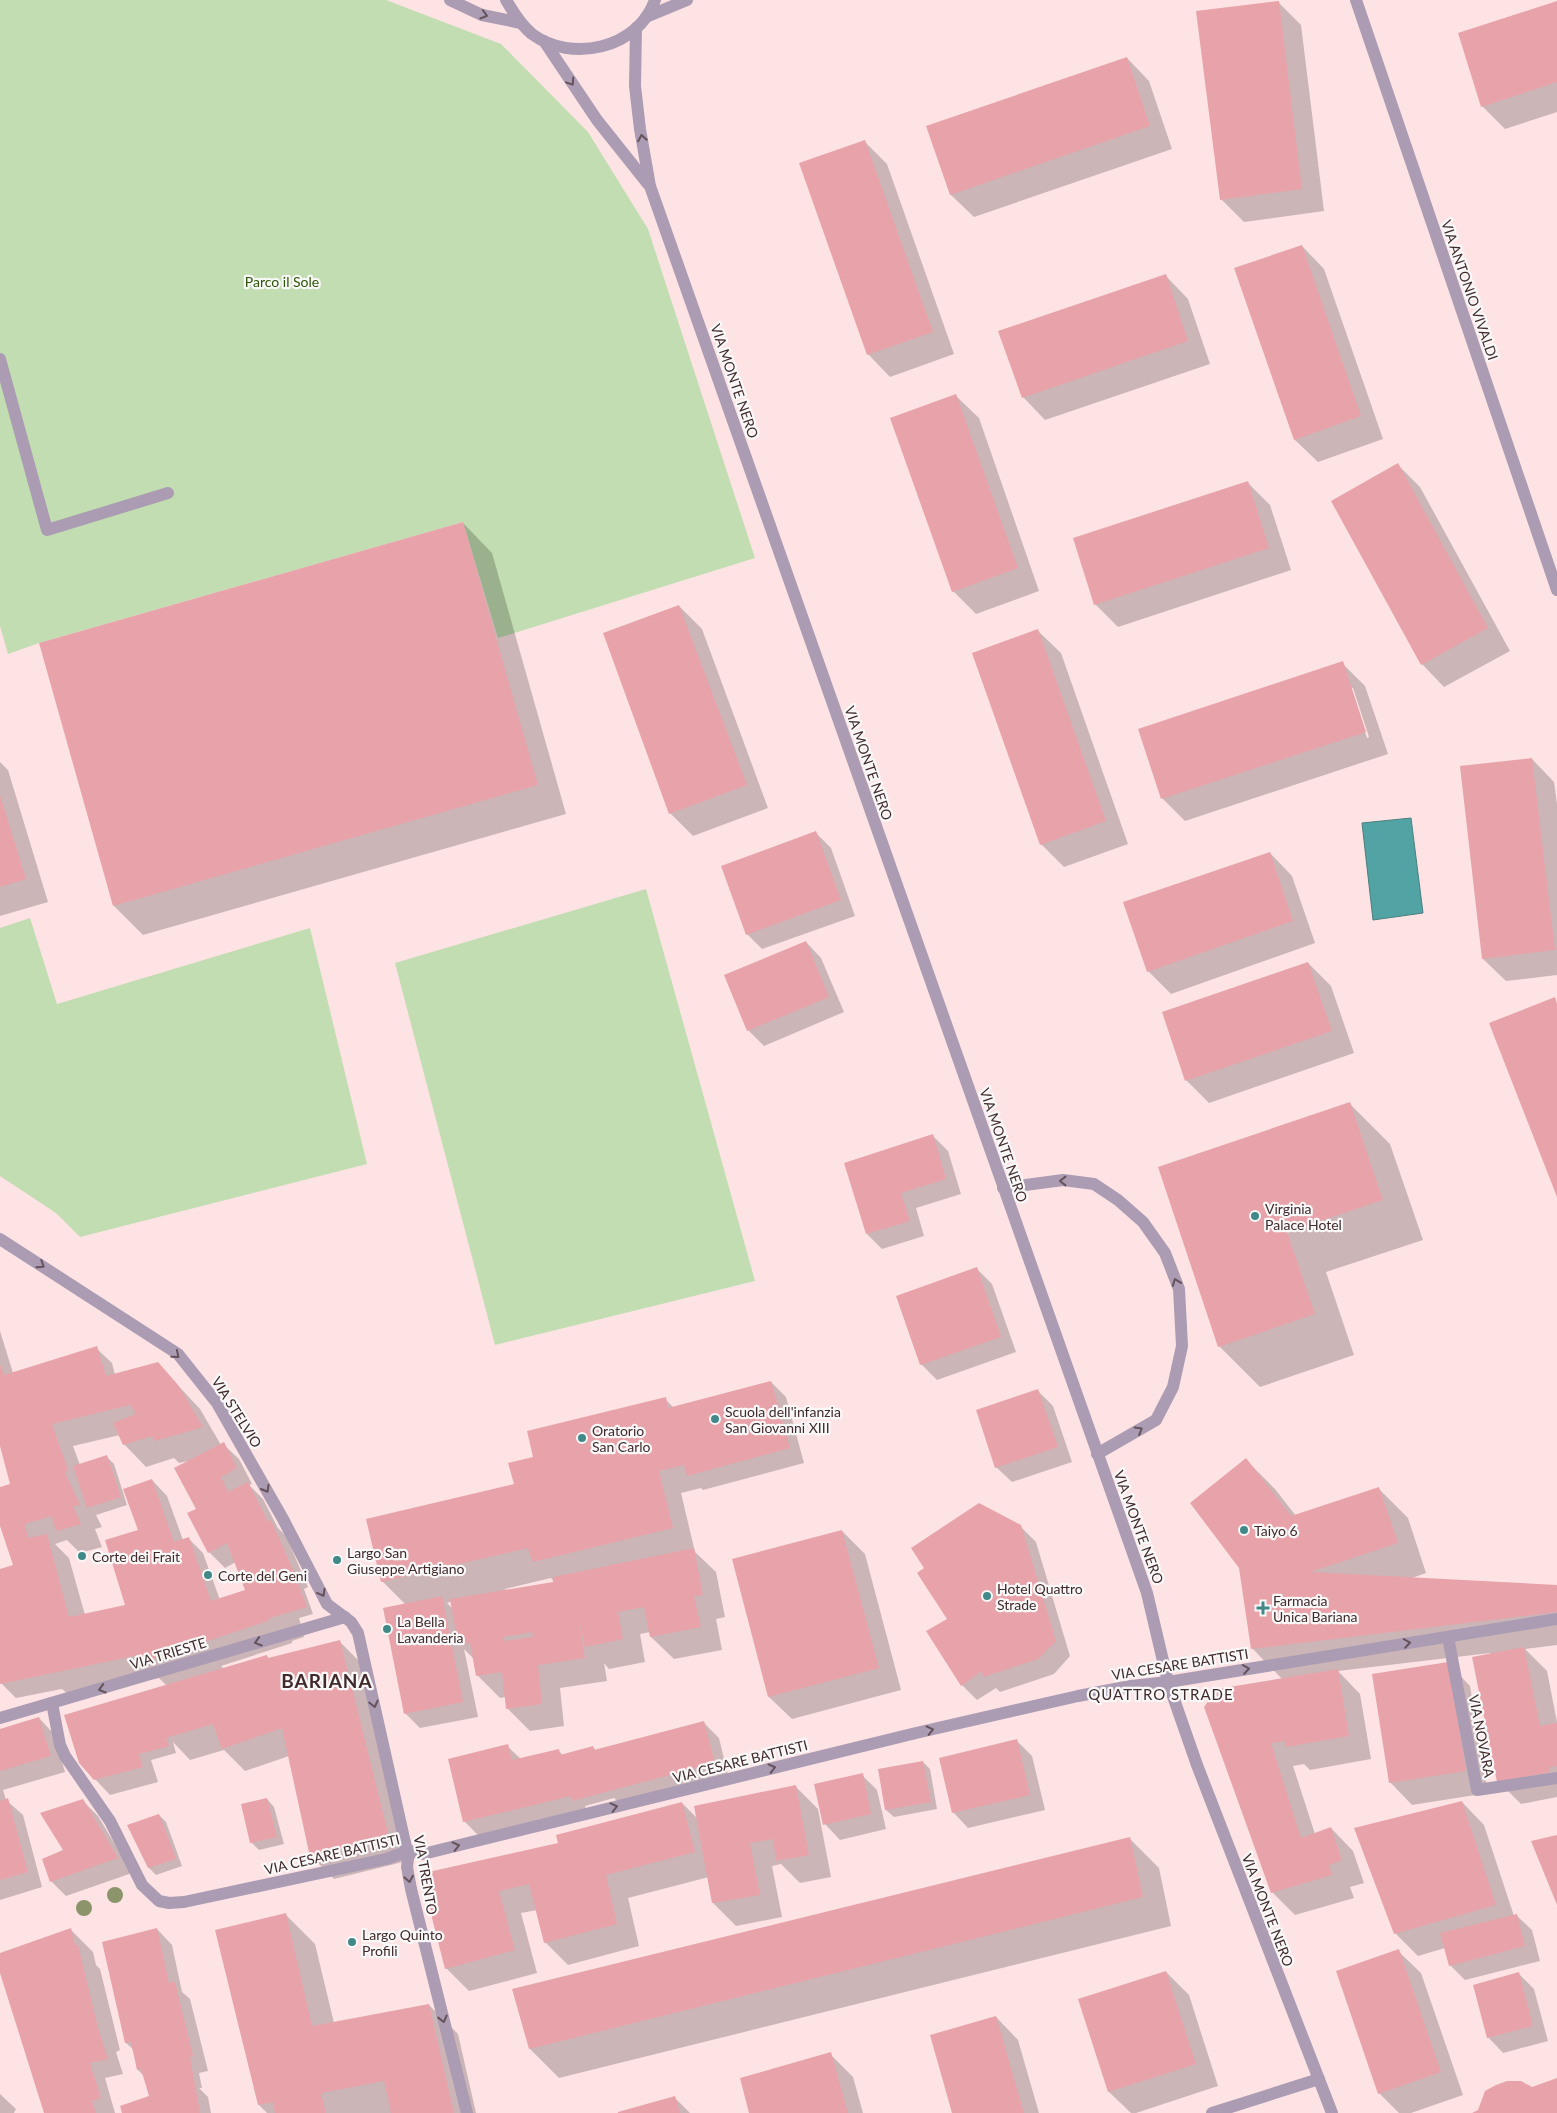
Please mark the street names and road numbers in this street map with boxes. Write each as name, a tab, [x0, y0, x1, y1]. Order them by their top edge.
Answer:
street label: VIA ANTONIO VIVALDI	[1438, 218, 1502, 362]
street label: VIA MONTE NERO	[708, 322, 762, 440]
street label: VIA MONTE NERO	[842, 704, 896, 822]
street label: VIA MONTE NERO	[977, 1086, 1031, 1204]
street label: VIA STELVIO	[208, 1373, 266, 1451]
street label: VIA MONTE NERO	[1111, 1468, 1167, 1586]
street label: VIA TRIESTE	[128, 1633, 208, 1673]
street label: VIA CESARE BATTISTI	[1110, 1645, 1250, 1683]
street label: VIA NOVARA	[1466, 1693, 1498, 1779]
street label: VIA CESARE BATTISTI	[671, 1736, 809, 1786]
street label: VIA CESARE BATTISTI	[263, 1830, 401, 1878]
street label: VIA TRENTO	[411, 1834, 441, 1916]
street label: VIA MONTE NERO	[1239, 1851, 1297, 1969]

